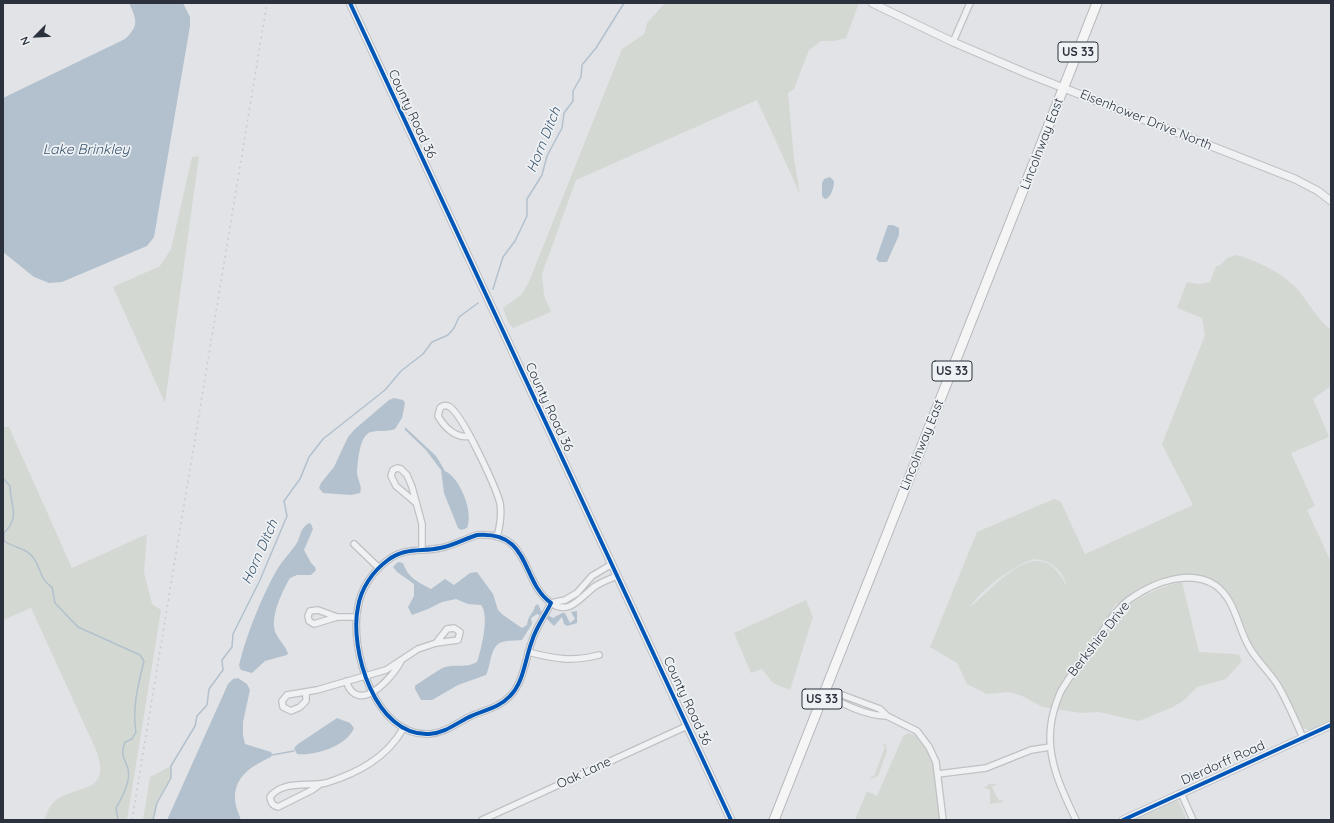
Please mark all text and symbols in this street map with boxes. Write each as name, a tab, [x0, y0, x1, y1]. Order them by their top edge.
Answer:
north arrow	[16, 16, 56, 56]
text: N	[17, 34, 33, 47]
road number: US 33	[1058, 42, 1098, 62]
street label: County Road 36	[385, 67, 439, 161]
street label: Eisenhower Drive North	[1078, 86, 1214, 154]
street label: Lincolnway East	[1017, 96, 1067, 192]
water label: Horn Ditch	[523, 105, 565, 175]
water label: Lake Brinkley	[43, 142, 129, 158]
street label: County Road 36	[522, 360, 576, 454]
road number: US 33	[932, 361, 972, 381]
street label: Lincolnway East	[897, 397, 947, 493]
water label: Horn Ditch	[238, 517, 282, 587]
street label: Berkshire Drive	[1065, 598, 1133, 680]
street label: County Road 36	[660, 654, 714, 748]
road number: US 33	[802, 689, 842, 709]
street label: Dierdorff Road	[1179, 738, 1267, 788]
street label: Oak Lane	[554, 754, 614, 792]

